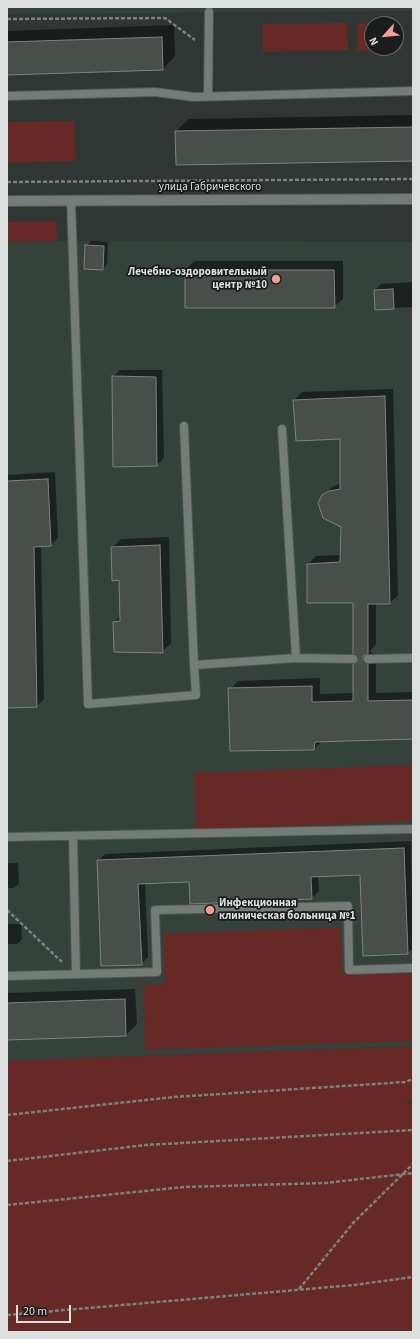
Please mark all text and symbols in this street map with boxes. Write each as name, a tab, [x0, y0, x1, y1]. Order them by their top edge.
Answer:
north arrow	[364, 16, 404, 56]
text: N	[365, 35, 382, 48]
street label: улица Габричевского	[159, 181, 261, 195]
place label: Лечебно-оздоровительный центр №10	[128, 266, 267, 292]
marker: Лечебно-оздоровительный центр №10	[270, 273, 282, 285]
place label: Инфекционная клиническая больница №1	[219, 897, 356, 923]
marker: Инфекционная клиническая больница №1	[204, 904, 216, 916]
scale bar	[18, 1297, 73, 1323]
text: 20 m	[23, 1303, 47, 1320]

